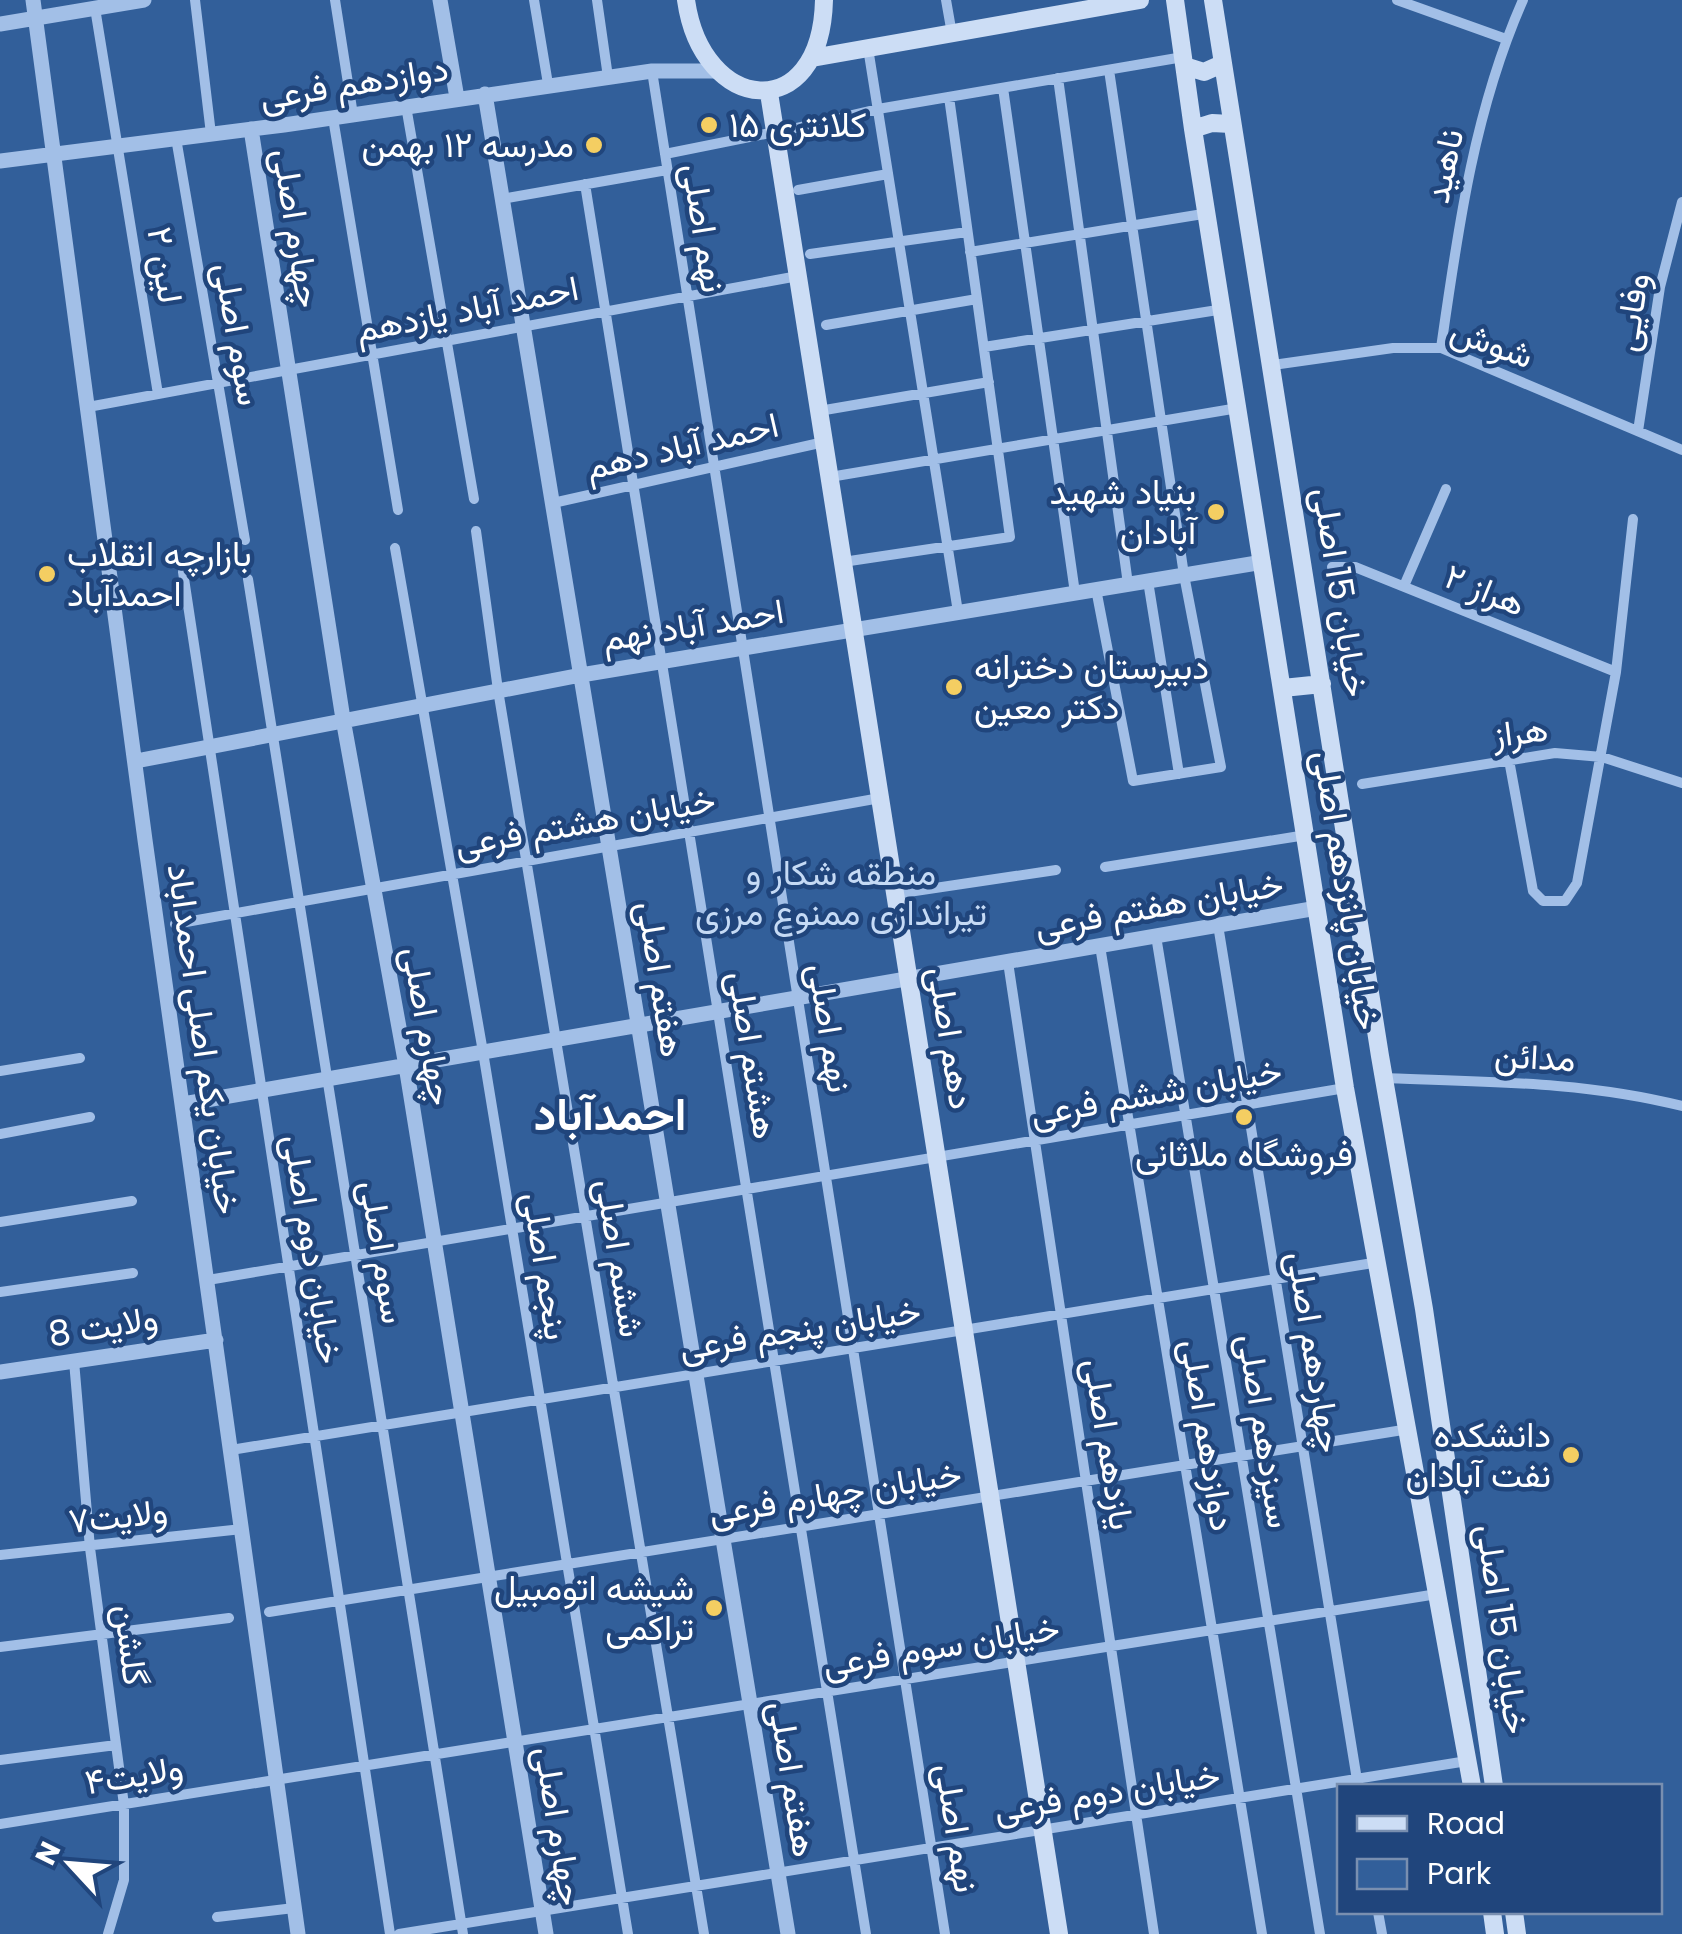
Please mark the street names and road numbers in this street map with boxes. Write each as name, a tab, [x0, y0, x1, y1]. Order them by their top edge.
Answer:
street label: دوازدهم فرعی	[256, 43, 452, 122]
street label: ناهید	[1412, 124, 1475, 208]
street label: چهارم اصلی	[261, 145, 334, 311]
street label: نهم اصلی	[670, 160, 739, 296]
street label: لین ۲	[135, 223, 196, 307]
street label: سوم اصلی	[202, 258, 275, 409]
street label: احمد آباد یازدهم	[351, 263, 582, 354]
street label: وفایی	[1600, 269, 1661, 355]
street label: شوش	[1444, 305, 1540, 380]
street label: احمد آباد دهم	[581, 400, 783, 491]
street label: خیابان 15 اصلی	[1301, 484, 1382, 700]
street label: هراز ۲	[1437, 551, 1533, 628]
street label: احمد آباد نهم	[599, 586, 787, 663]
street label: هراز	[1488, 704, 1550, 759]
street label: خیابان پانزدهم اصلی	[1301, 747, 1394, 1033]
street label: خیابان هشتم فرعی	[451, 775, 719, 869]
street label: خیابان هفتم فرعی	[1031, 859, 1287, 950]
street label: خیابان یکم اصلی احمداباد	[156, 861, 253, 1217]
street label: هفتم اصلی	[625, 898, 698, 1060]
street label: چهارم اصلی	[390, 943, 467, 1109]
street label: نهم اصلی	[796, 960, 865, 1096]
street label: دهم اصلی	[916, 963, 987, 1113]
street label: هشتم اصلی	[716, 968, 791, 1142]
street label: مدائن	[1493, 1030, 1577, 1083]
street label: خیابان ششم فرعی	[1026, 1045, 1285, 1138]
street label: خیابان دوم اصلی	[271, 1131, 356, 1367]
street label: ششم اصلی	[584, 1175, 657, 1341]
street label: سوم اصلی	[348, 1177, 419, 1327]
street label: پنجم اصلی	[511, 1188, 582, 1343]
street label: چهاردهم اصلی	[1275, 1248, 1356, 1456]
street label: خیابان پنجم فرعی	[676, 1285, 924, 1372]
street label: ولایت 8	[45, 1293, 161, 1358]
street label: سیزدهم اصلی	[1226, 1330, 1305, 1532]
street label: دوازدهم اصلی	[1169, 1336, 1248, 1534]
street label: یازدهم اصلی	[1072, 1355, 1147, 1533]
street label: خیابان چهارم فرعی	[705, 1448, 965, 1537]
street label: ولایت۷	[66, 1486, 170, 1545]
street label: خیابان 15 اصلی	[1465, 1521, 1542, 1737]
street label: گلشن	[102, 1602, 161, 1688]
street label: خیابان سوم فرعی	[819, 1603, 1063, 1688]
street label: هفتم اصلی	[757, 1698, 830, 1860]
street label: ولایت۴	[81, 1743, 187, 1806]
street label: چهارم اصلی	[523, 1743, 596, 1909]
street label: خیابان دوم فرعی	[990, 1749, 1223, 1834]
street label: نهم اصلی	[923, 1760, 992, 1896]

